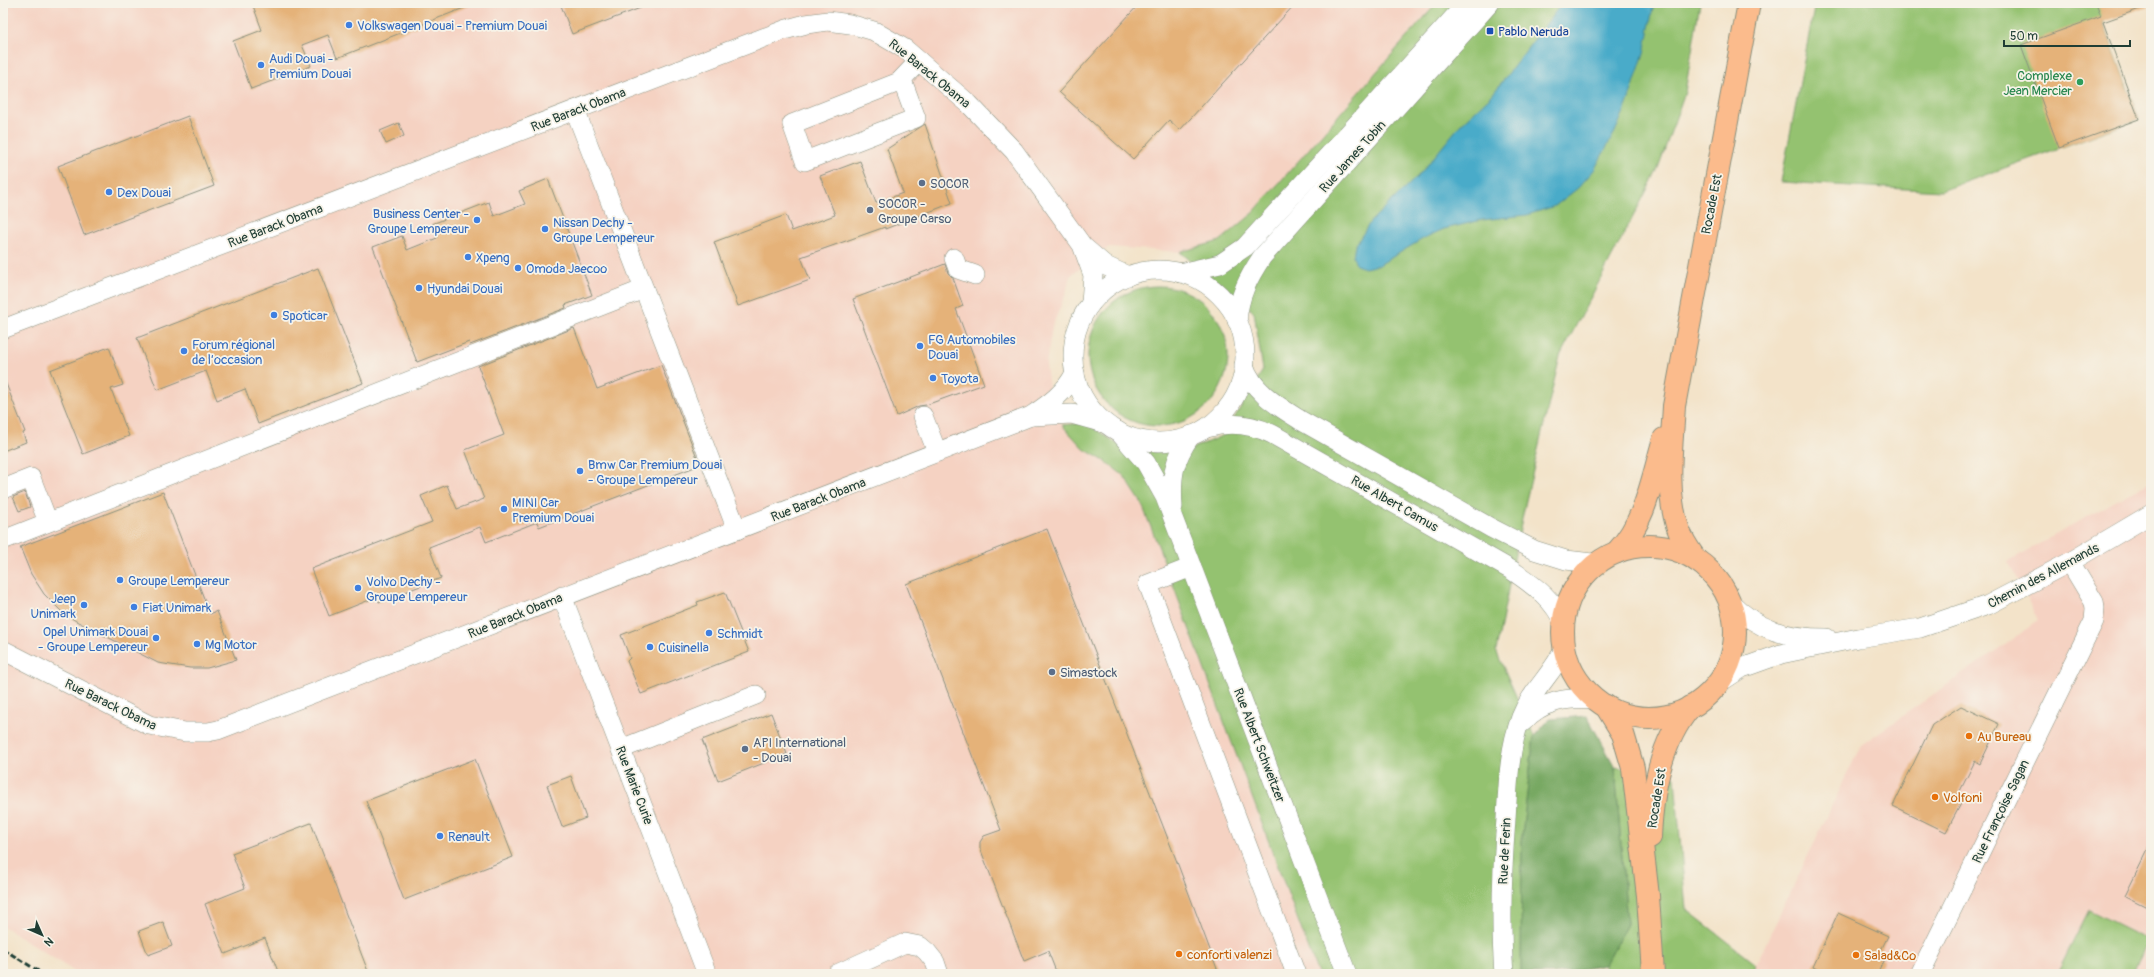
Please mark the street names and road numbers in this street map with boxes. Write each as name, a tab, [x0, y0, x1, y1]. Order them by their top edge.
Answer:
street label: Rue Barack Obama	[885, 36, 973, 112]
street label: Rue Barack Obama	[529, 84, 628, 135]
street label: Rue James Tobin	[1316, 117, 1389, 196]
street label: Rocade Est	[1698, 172, 1726, 236]
street label: Rue Barack Obama	[226, 200, 325, 251]
street label: Rue Albert Camus	[1348, 472, 1441, 535]
street label: Rue Barack Obama	[769, 474, 868, 525]
street label: Chemin des Allemands	[1985, 540, 2102, 612]
street label: Rue Barack Obama	[466, 590, 565, 642]
street label: Rue Barack Obama	[62, 676, 159, 734]
street label: Rue Albert Schweitzer	[1230, 686, 1288, 805]
street label: Rue Marie Curie	[612, 744, 657, 827]
street label: Rue Françoise Sagan	[1969, 757, 2033, 866]
street label: Rocade Est	[1644, 766, 1670, 829]
street label: Rue de Ferin	[1495, 817, 1515, 885]

